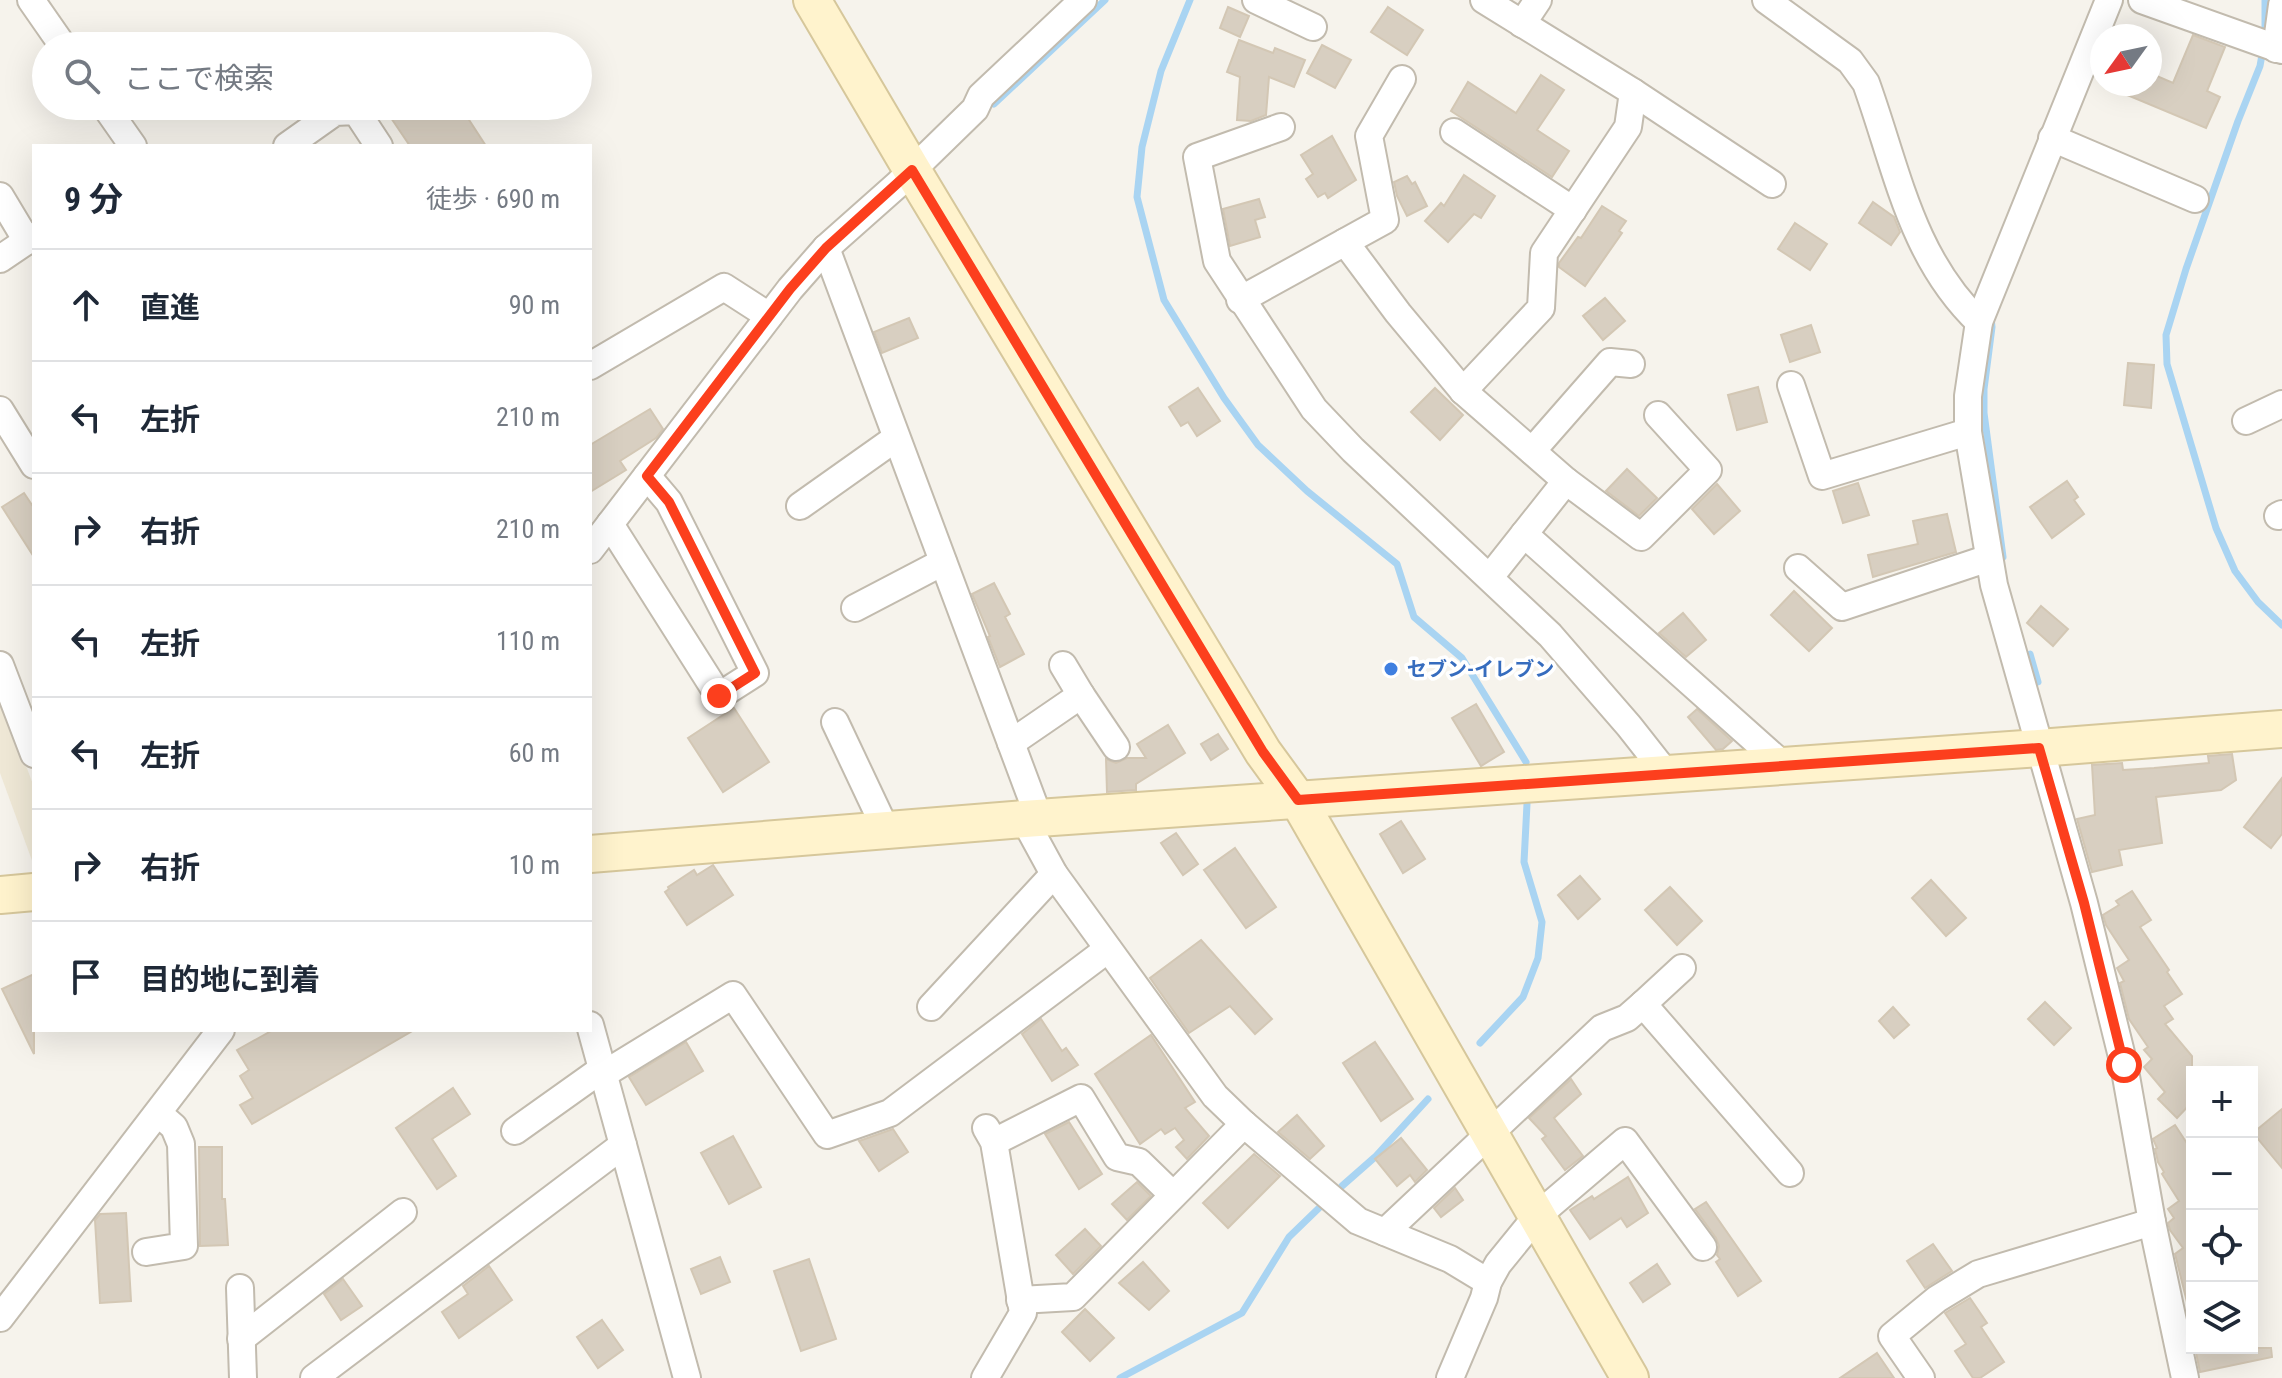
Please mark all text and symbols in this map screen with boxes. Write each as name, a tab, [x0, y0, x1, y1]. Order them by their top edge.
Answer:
north arrow	[2090, 24, 2162, 96]
search box	[32, 32, 592, 120]
icon: search	[60, 54, 104, 98]
text: ここで検索	[124, 61, 274, 96]
text: 9 分	[64, 179, 123, 219]
text: 徒歩 · 690 m	[426, 184, 560, 214]
icon: ahead	[64, 283, 108, 327]
text: 直進	[140, 290, 200, 325]
text: 90 m	[509, 290, 560, 320]
icon: left	[64, 395, 108, 439]
text: 左折	[140, 402, 200, 437]
text: 210 m	[496, 402, 560, 432]
icon: right	[64, 507, 108, 551]
text: 右折	[140, 514, 200, 549]
text: 210 m	[496, 514, 560, 544]
icon: left	[64, 619, 108, 663]
text: 左折	[140, 626, 200, 661]
text: 110 m	[496, 626, 560, 656]
place label: セブン-イレブン	[1407, 657, 1554, 681]
marker: セブン-イレブン	[1382, 660, 1400, 678]
route end	[701, 678, 737, 714]
icon: left	[64, 731, 108, 775]
text: 左折	[140, 738, 200, 773]
text: 60 m	[509, 738, 560, 768]
icon: right	[64, 843, 108, 887]
text: 右折	[140, 850, 200, 885]
text: 10 m	[509, 850, 560, 880]
icon: arrive	[64, 955, 108, 999]
text: 目的地に到着	[140, 962, 320, 997]
route start	[2106, 1047, 2142, 1083]
map controls	[2186, 1066, 2258, 1354]
button: +	[2186, 1066, 2258, 1138]
button: −	[2186, 1138, 2258, 1210]
button: locate	[2186, 1210, 2258, 1282]
button: layers	[2186, 1282, 2258, 1354]

